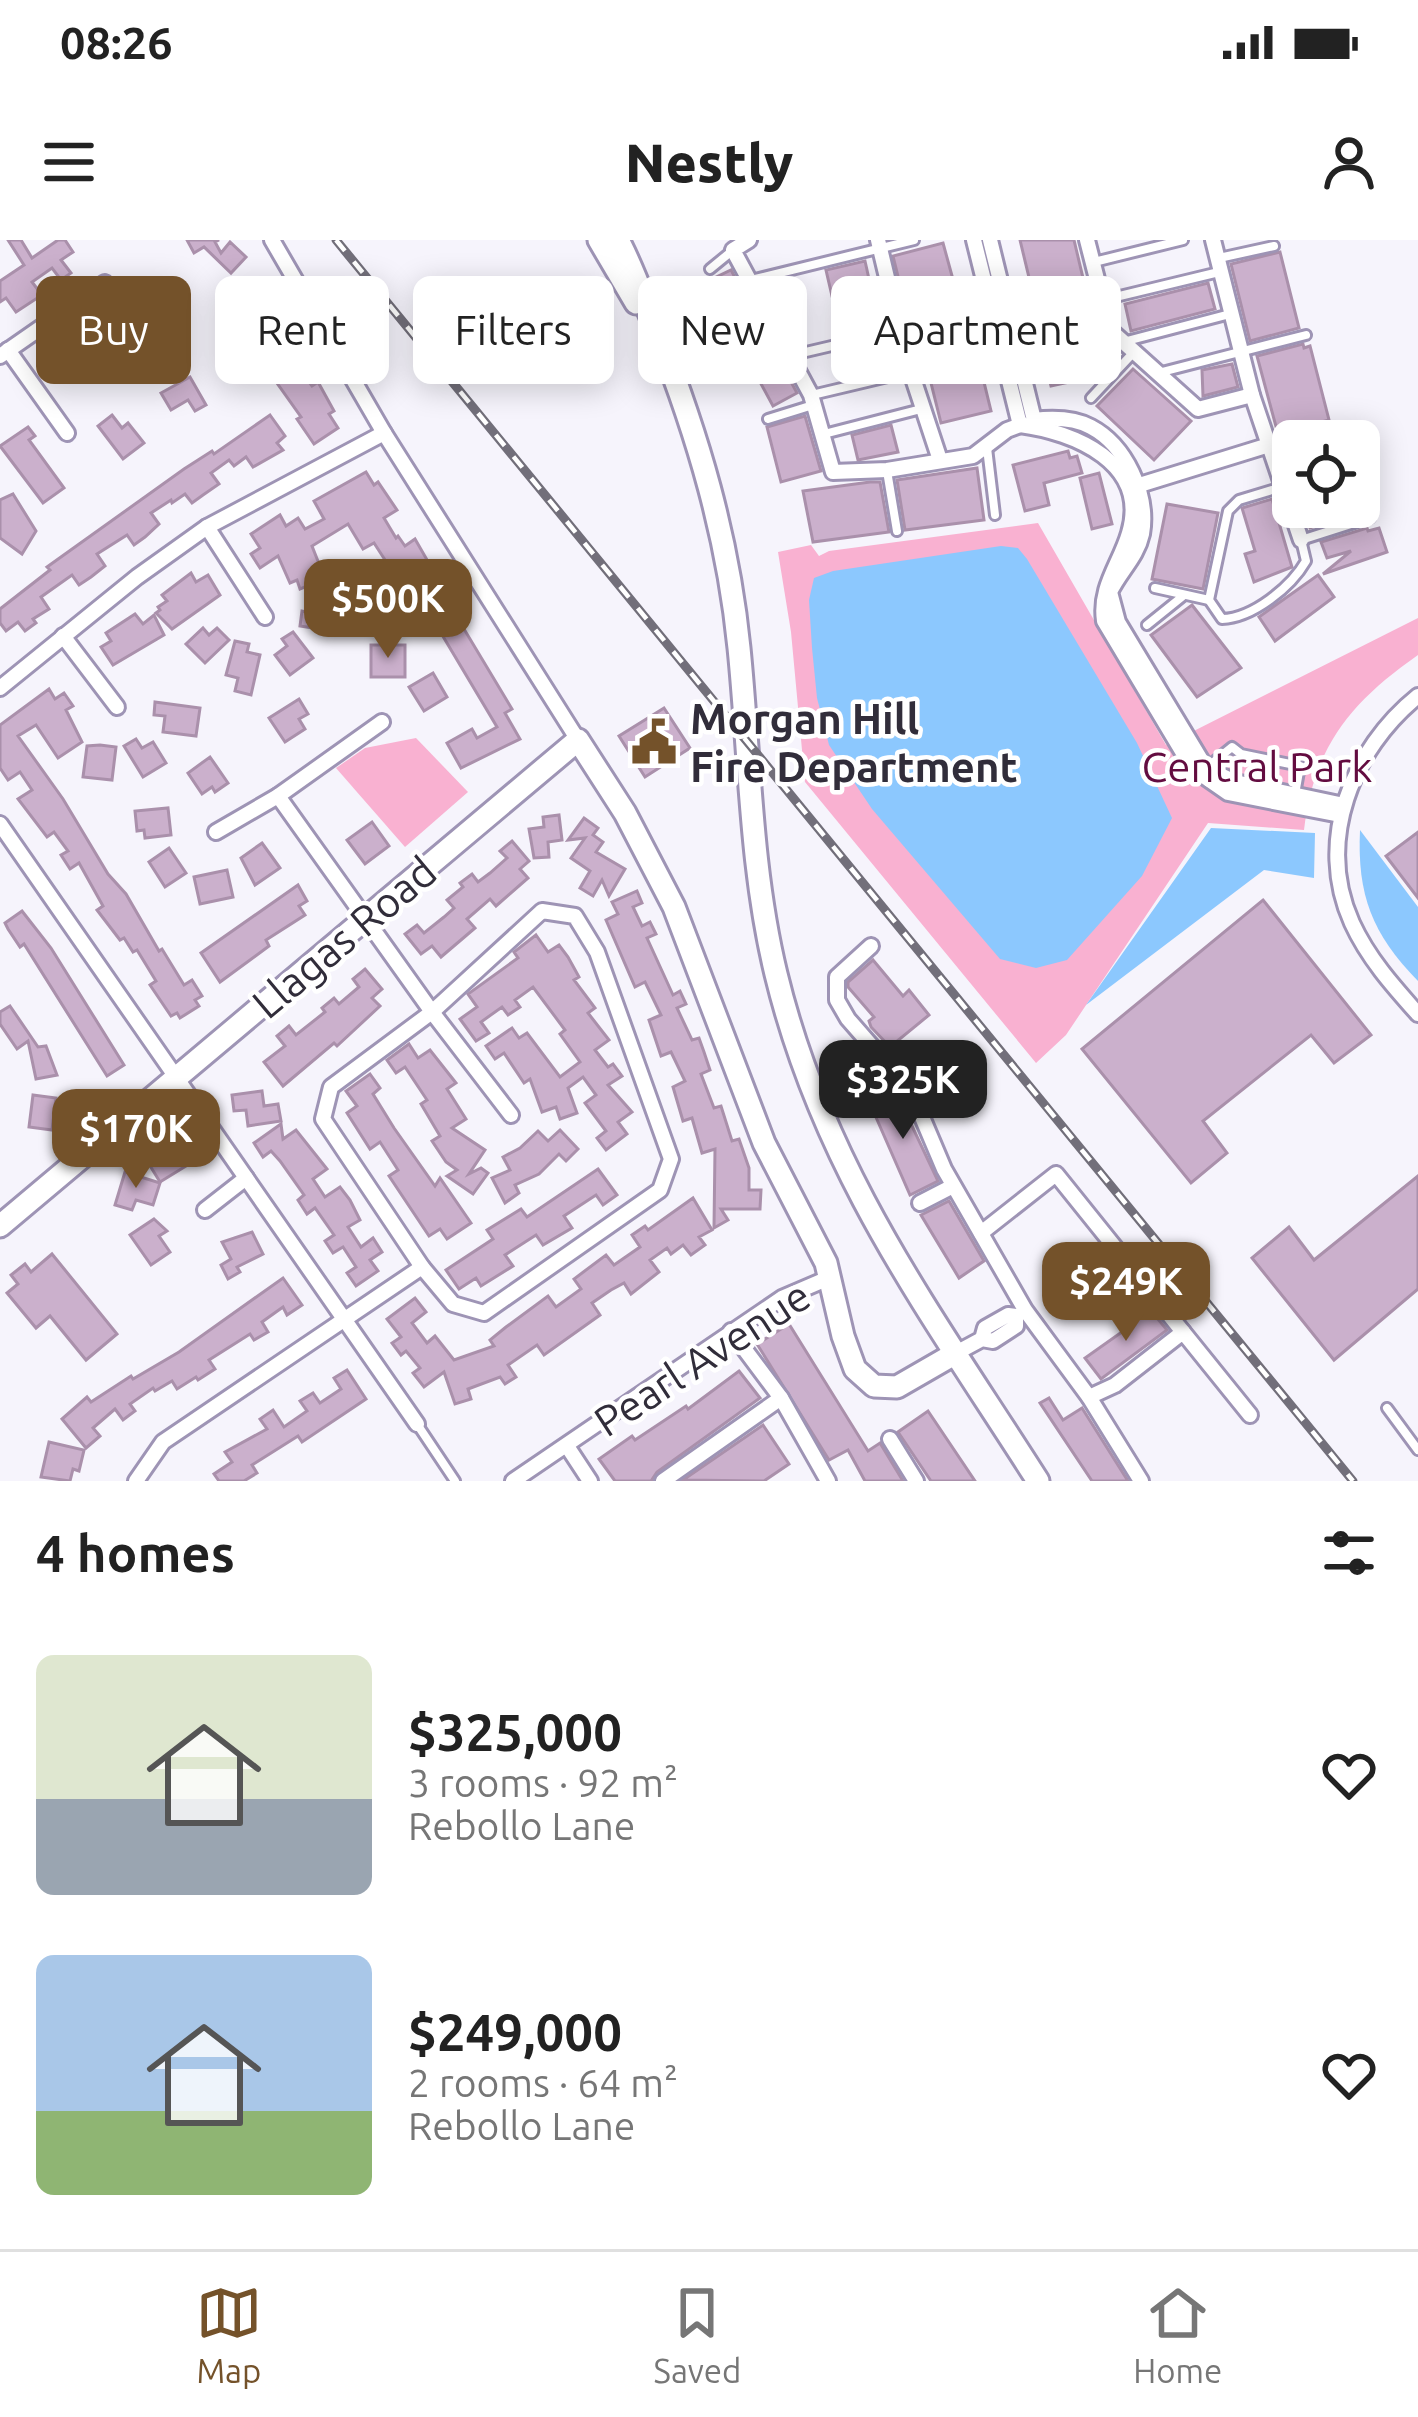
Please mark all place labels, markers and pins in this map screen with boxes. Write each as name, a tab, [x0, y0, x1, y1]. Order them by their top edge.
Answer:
pin: $500K	[304, 559, 472, 661]
place label: Morgan Hill Fire Department	[690, 695, 1018, 790]
public building icon: Morgan Hill Fire Department	[629, 717, 679, 767]
pin: $325K	[819, 1040, 987, 1142]
pin: $170K	[52, 1089, 220, 1191]
pin: $249K	[1042, 1242, 1210, 1344]

